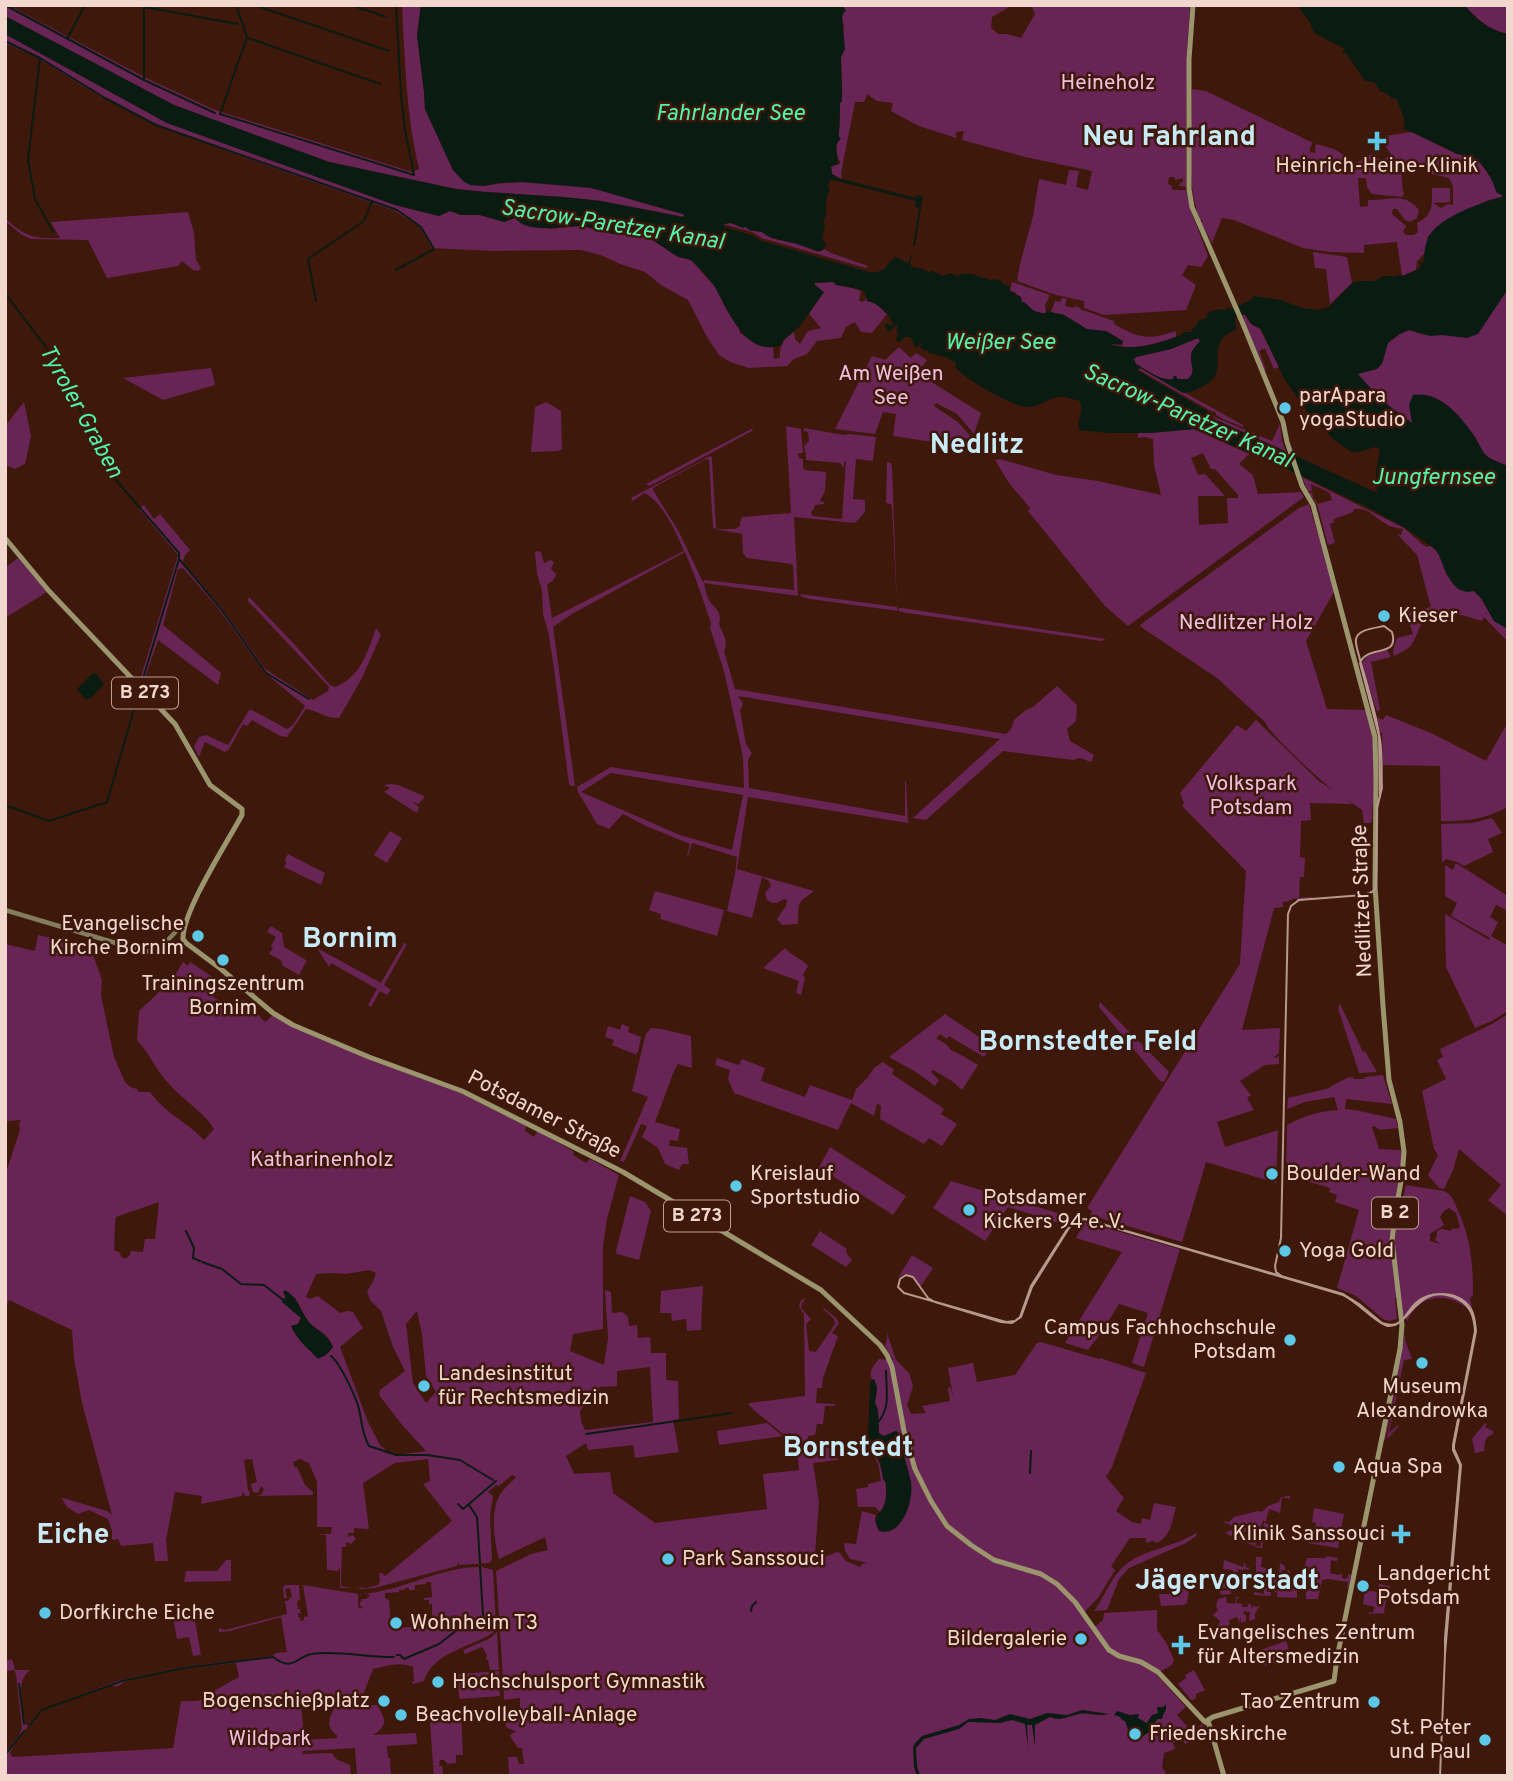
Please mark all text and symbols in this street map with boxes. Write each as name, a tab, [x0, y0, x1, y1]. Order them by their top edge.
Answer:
park label: Heineholz	[1061, 70, 1155, 97]
water label: Fahrlander See	[655, 100, 806, 129]
district label: Neu Fahrland	[1082, 120, 1256, 156]
marker: Heinrich-Heine-Klinik	[1367, 131, 1387, 151]
place label: Heinrich-Heine-Klinik	[1275, 153, 1479, 180]
water label: Sacrow-Paretzer Kanal	[498, 194, 727, 258]
water label: Weißer See	[945, 329, 1056, 358]
water label: Tyroler Graben	[31, 340, 129, 484]
water label: Sacrow-Paretzer Kanal	[1078, 358, 1297, 477]
park label: Am Weißen See	[838, 361, 944, 412]
place label: parApara yogaStudio	[1299, 383, 1405, 434]
marker: parApara yogaStudio	[1277, 400, 1293, 416]
district label: Nedlitz	[930, 428, 1024, 464]
water label: Jungfernsee	[1371, 464, 1496, 493]
place label: Kieser	[1398, 603, 1458, 630]
marker: Kieser	[1376, 608, 1392, 624]
park label: Nedlitzer Holz	[1179, 610, 1313, 637]
road number: B 273	[112, 678, 178, 708]
park label: Volkspark Potsdam	[1205, 771, 1297, 822]
street label: Nedlitzer Straße	[1347, 824, 1379, 978]
place label: Evangelische Kirche Bornim	[50, 911, 184, 962]
district label: Bornim	[302, 922, 398, 958]
marker: Evangelische Kirche Bornim	[190, 928, 206, 944]
marker: Trainingszentrum Bornim	[215, 952, 231, 968]
place label: Trainingszentrum Bornim	[141, 971, 305, 1022]
district label: Bornstedter Feld	[979, 1025, 1197, 1061]
street label: Potsdamer Straße	[462, 1065, 626, 1165]
park label: Katharinenholz	[250, 1147, 394, 1174]
place label: Kreislauf Sportstudio	[750, 1161, 860, 1212]
place label: Boulder-Wand	[1286, 1161, 1421, 1188]
marker: Boulder-Wand	[1264, 1166, 1280, 1182]
marker: Kreislauf Sportstudio	[728, 1178, 744, 1194]
place label: Potsdamer Kickers 94 e. V.	[983, 1185, 1124, 1236]
road number: B 2	[1372, 1198, 1418, 1228]
road number: B 273	[664, 1200, 730, 1232]
marker: Potsdamer Kickers 94 e. V.	[961, 1202, 977, 1218]
place label: Yoga Gold	[1299, 1238, 1394, 1265]
marker: Yoga Gold	[1277, 1243, 1293, 1259]
place label: Campus Fachhochschule Potsdam	[1044, 1315, 1276, 1366]
marker: Campus Fachhochschule Potsdam	[1282, 1332, 1298, 1348]
marker: Museum Alexandrowka	[1414, 1355, 1430, 1371]
place label: Landesinstitut für Rechtsmedizin	[438, 1361, 609, 1412]
place label: Museum Alexandrowka	[1356, 1374, 1488, 1425]
marker: Landesinstitut für Rechtsmedizin	[416, 1378, 432, 1394]
district label: Bornstedt	[783, 1431, 913, 1467]
place label: Aqua Spa	[1353, 1454, 1443, 1481]
marker: Aqua Spa	[1331, 1459, 1347, 1475]
district label: Eiche	[37, 1518, 109, 1554]
place label: Klinik Sanssouci	[1233, 1521, 1385, 1548]
marker: Klinik Sanssouci	[1391, 1524, 1411, 1544]
place label: Park Sanssouci	[682, 1546, 825, 1573]
marker: Park Sanssouci	[660, 1551, 676, 1567]
place label: Landgericht Potsdam	[1377, 1561, 1491, 1612]
district label: Jägervorstadt	[1135, 1564, 1319, 1600]
marker: Landgericht Potsdam	[1355, 1578, 1371, 1594]
place label: Dorfkirche Eiche	[59, 1600, 215, 1627]
marker: Dorfkirche Eiche	[37, 1605, 53, 1621]
place label: Wohnheim T3	[410, 1610, 538, 1637]
marker: Wohnheim T3	[388, 1615, 404, 1631]
place label: Evangelisches Zentrum für Altersmedizin	[1197, 1620, 1415, 1671]
place label: Bildergalerie	[947, 1626, 1067, 1653]
marker: Bildergalerie	[1073, 1631, 1089, 1647]
marker: Evangelisches Zentrum für Altersmedizin	[1171, 1635, 1191, 1655]
place label: Hochschulsport Gymnastik	[452, 1669, 705, 1696]
marker: Hochschulsport Gymnastik	[430, 1674, 446, 1690]
place label: Bogenschießplatz	[202, 1688, 370, 1715]
place label: Tao Zentrum	[1240, 1689, 1360, 1716]
marker: Bogenschießplatz	[376, 1693, 392, 1709]
marker: Tao Zentrum	[1366, 1694, 1382, 1710]
place label: Beachvolleyball-Anlage	[415, 1702, 637, 1729]
marker: Beachvolleyball-Anlage	[393, 1707, 409, 1723]
place label: St. Peter und Paul	[1389, 1715, 1471, 1766]
place label: Friedenskirche	[1149, 1721, 1287, 1748]
park label: Wildpark	[229, 1726, 311, 1753]
marker: Friedenskirche	[1127, 1726, 1143, 1742]
marker: St. Peter und Paul	[1477, 1732, 1493, 1748]

